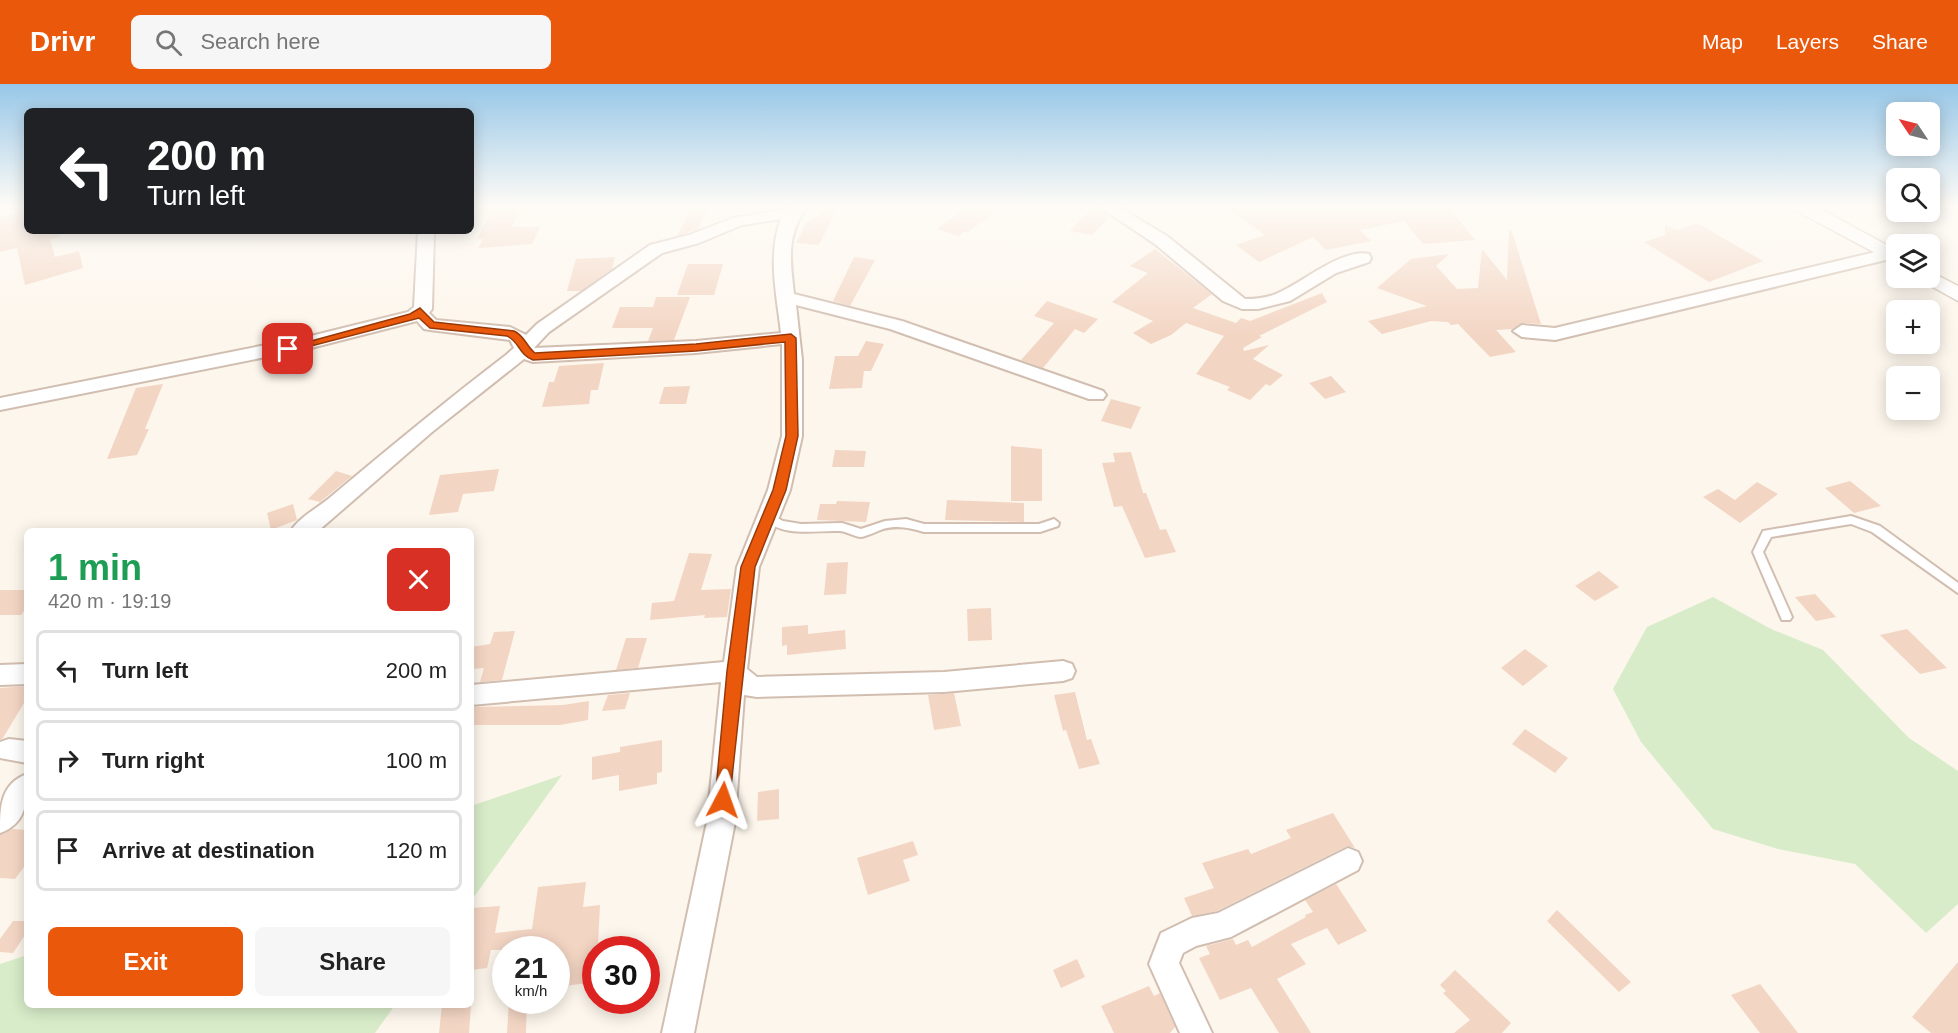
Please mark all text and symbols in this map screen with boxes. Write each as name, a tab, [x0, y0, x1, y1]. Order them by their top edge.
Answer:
search box	[131, 15, 551, 69]
text: Drivr	[30, 26, 95, 57]
icon: search	[152, 26, 185, 59]
text: Search here	[200, 29, 320, 54]
text: Map	[1702, 30, 1743, 53]
text: Layers	[1776, 30, 1839, 53]
text: Share	[1872, 30, 1928, 53]
north arrow	[1886, 102, 1940, 156]
map controls	[1886, 102, 1940, 420]
icon: left	[48, 132, 126, 210]
text: 200 m	[147, 132, 266, 179]
button: search	[1886, 168, 1940, 222]
text: Turn left	[147, 181, 245, 211]
button: layers	[1886, 234, 1940, 288]
button: +	[1886, 300, 1940, 354]
pin	[262, 323, 313, 374]
icon: arrive	[271, 332, 304, 365]
button: −	[1886, 366, 1940, 420]
text: 1 min	[48, 547, 142, 588]
button: close	[387, 548, 450, 611]
text: 420 m · 19:19	[48, 590, 171, 612]
icon: left	[51, 654, 84, 687]
text: Turn left	[102, 658, 188, 683]
text: 200 m	[386, 658, 447, 683]
icon: right	[51, 744, 84, 777]
text: Turn right	[102, 748, 204, 773]
text: 100 m	[386, 748, 447, 773]
position arrow	[691, 768, 755, 832]
icon: arrive	[51, 834, 84, 867]
text: Arrive at destination	[102, 838, 315, 863]
text: 120 m	[386, 838, 447, 863]
button: Exit	[48, 927, 243, 996]
button: Share	[255, 927, 450, 996]
speed limit sign: 30	[582, 936, 660, 1014]
text: 21	[514, 951, 548, 984]
text: km/h	[515, 982, 547, 999]

